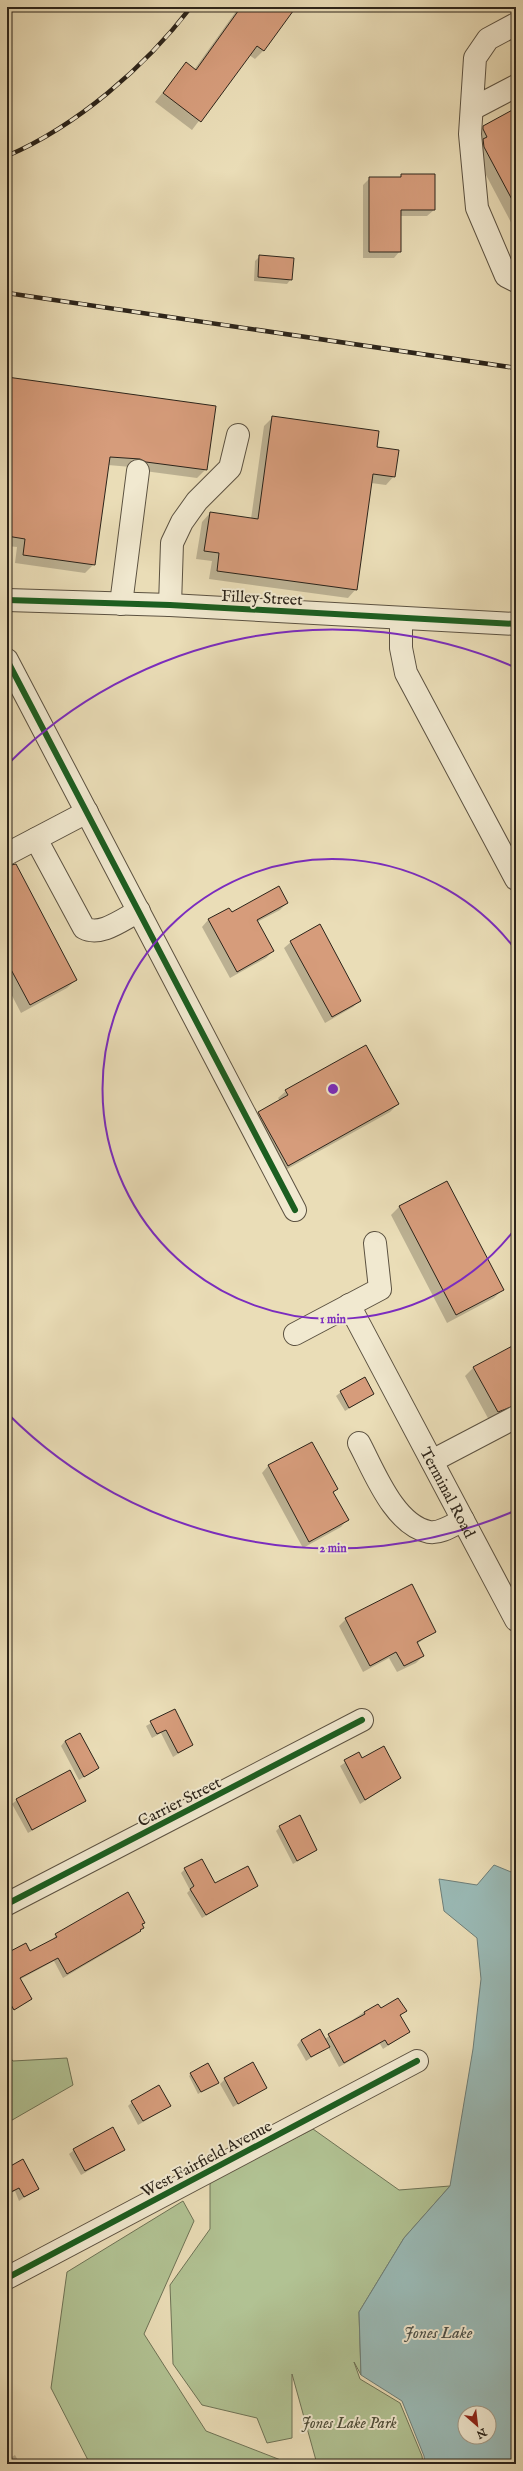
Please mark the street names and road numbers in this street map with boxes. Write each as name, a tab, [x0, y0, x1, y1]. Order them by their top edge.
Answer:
street label: Filley Street	[221, 587, 304, 611]
street label: Terminal Road	[414, 1445, 479, 1542]
street label: Carrier Street	[135, 1773, 225, 1832]
street label: West Fairfield Avenue	[138, 2117, 276, 2203]

